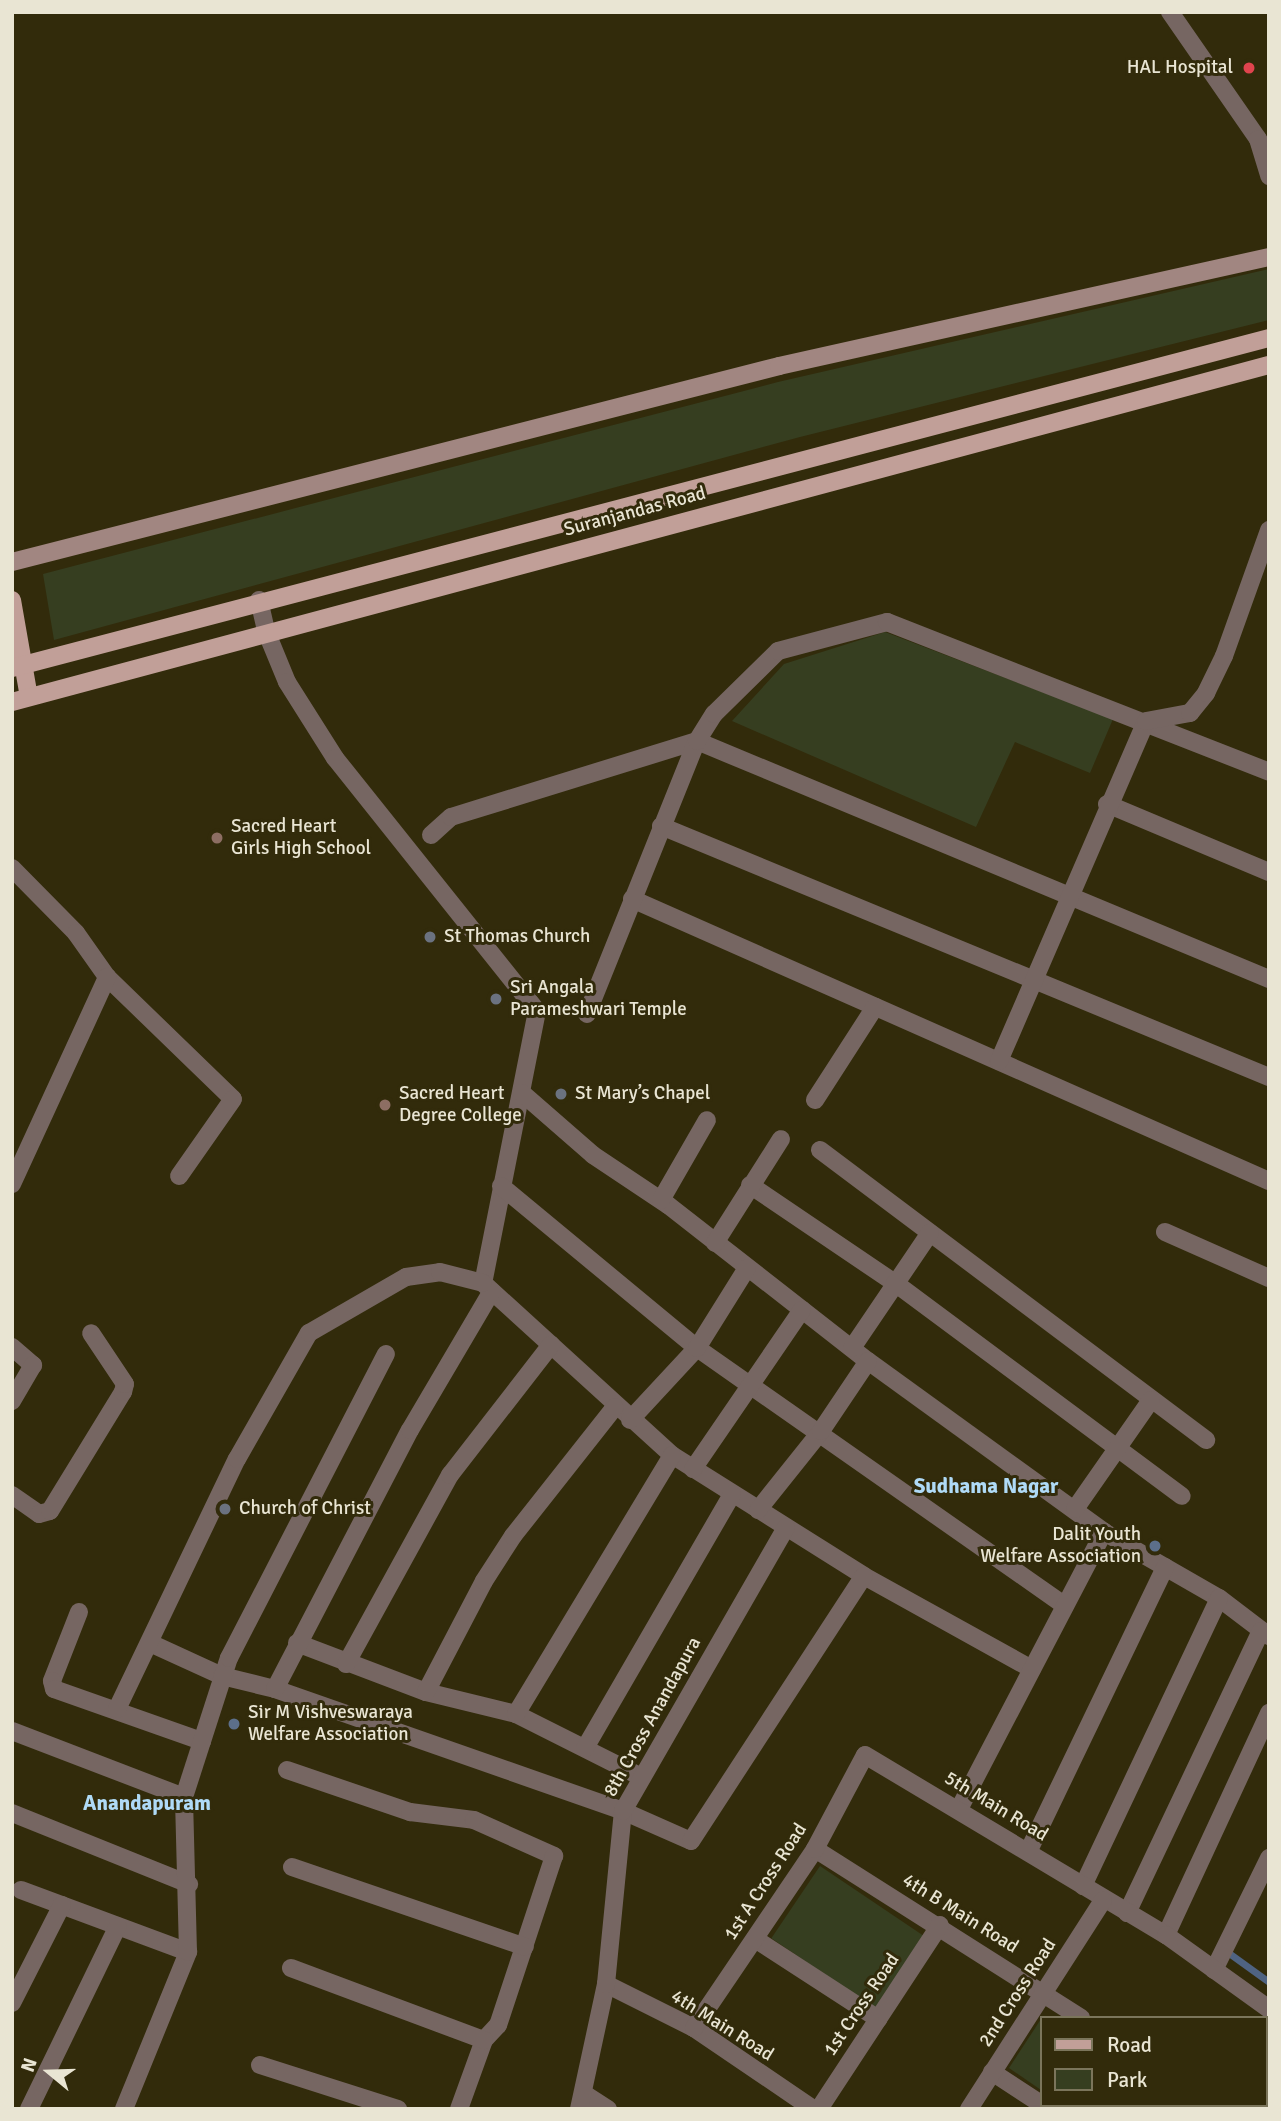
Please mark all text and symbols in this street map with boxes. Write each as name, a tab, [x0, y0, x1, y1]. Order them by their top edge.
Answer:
place label: HAL Hospital	[1127, 57, 1233, 79]
marker: HAL Hospital	[1239, 58, 1259, 78]
street label: Suranjandas Road	[562, 482, 708, 542]
place label: Sacred Heart Girls High School	[231, 816, 371, 860]
marker: Sacred Heart Girls High School	[209, 830, 225, 846]
place label: St Thomas Church	[444, 926, 590, 948]
marker: St Thomas Church	[422, 929, 438, 945]
place label: Sri Angala Parameshwari Temple	[510, 977, 687, 1021]
marker: Sri Angala Parameshwari Temple	[488, 991, 504, 1007]
place label: Sacred Heart Degree College	[399, 1083, 522, 1127]
place label: St Mary’s Chapel	[575, 1083, 710, 1105]
marker: St Mary’s Chapel	[553, 1086, 569, 1102]
marker: Sacred Heart Degree College	[377, 1097, 393, 1113]
district label: Sudhama Nagar	[914, 1473, 1058, 1499]
place label: Church of Christ	[239, 1498, 371, 1520]
marker: Church of Christ	[217, 1501, 233, 1517]
place label: Dalit Youth Welfare Association	[980, 1524, 1141, 1568]
marker: Dalit Youth Welfare Association	[1147, 1538, 1163, 1554]
street label: 8th Cross Anandapura	[600, 1633, 706, 1801]
place label: Sir M Vishveswaraya Welfare Association	[248, 1702, 413, 1746]
marker: Sir M Vishveswaraya Welfare Association	[226, 1716, 242, 1732]
street label: 5th Main Road	[940, 1767, 1052, 1847]
district label: Anandapuram	[83, 1790, 211, 1816]
street label: 1st A Cross Road	[720, 1819, 812, 1945]
street label: 4th B Main Road	[898, 1869, 1022, 1959]
street label: 2nd Cross Road	[975, 1935, 1061, 2051]
street label: 1st Cross Road	[819, 1949, 905, 2061]
street label: 4th Main Road	[666, 1985, 778, 2067]
legend	[1040, 2016, 1267, 2107]
text: Road	[1107, 2032, 1152, 2058]
north arrow	[14, 2037, 84, 2107]
text: N	[16, 2055, 43, 2075]
text: Park	[1107, 2067, 1147, 2093]

